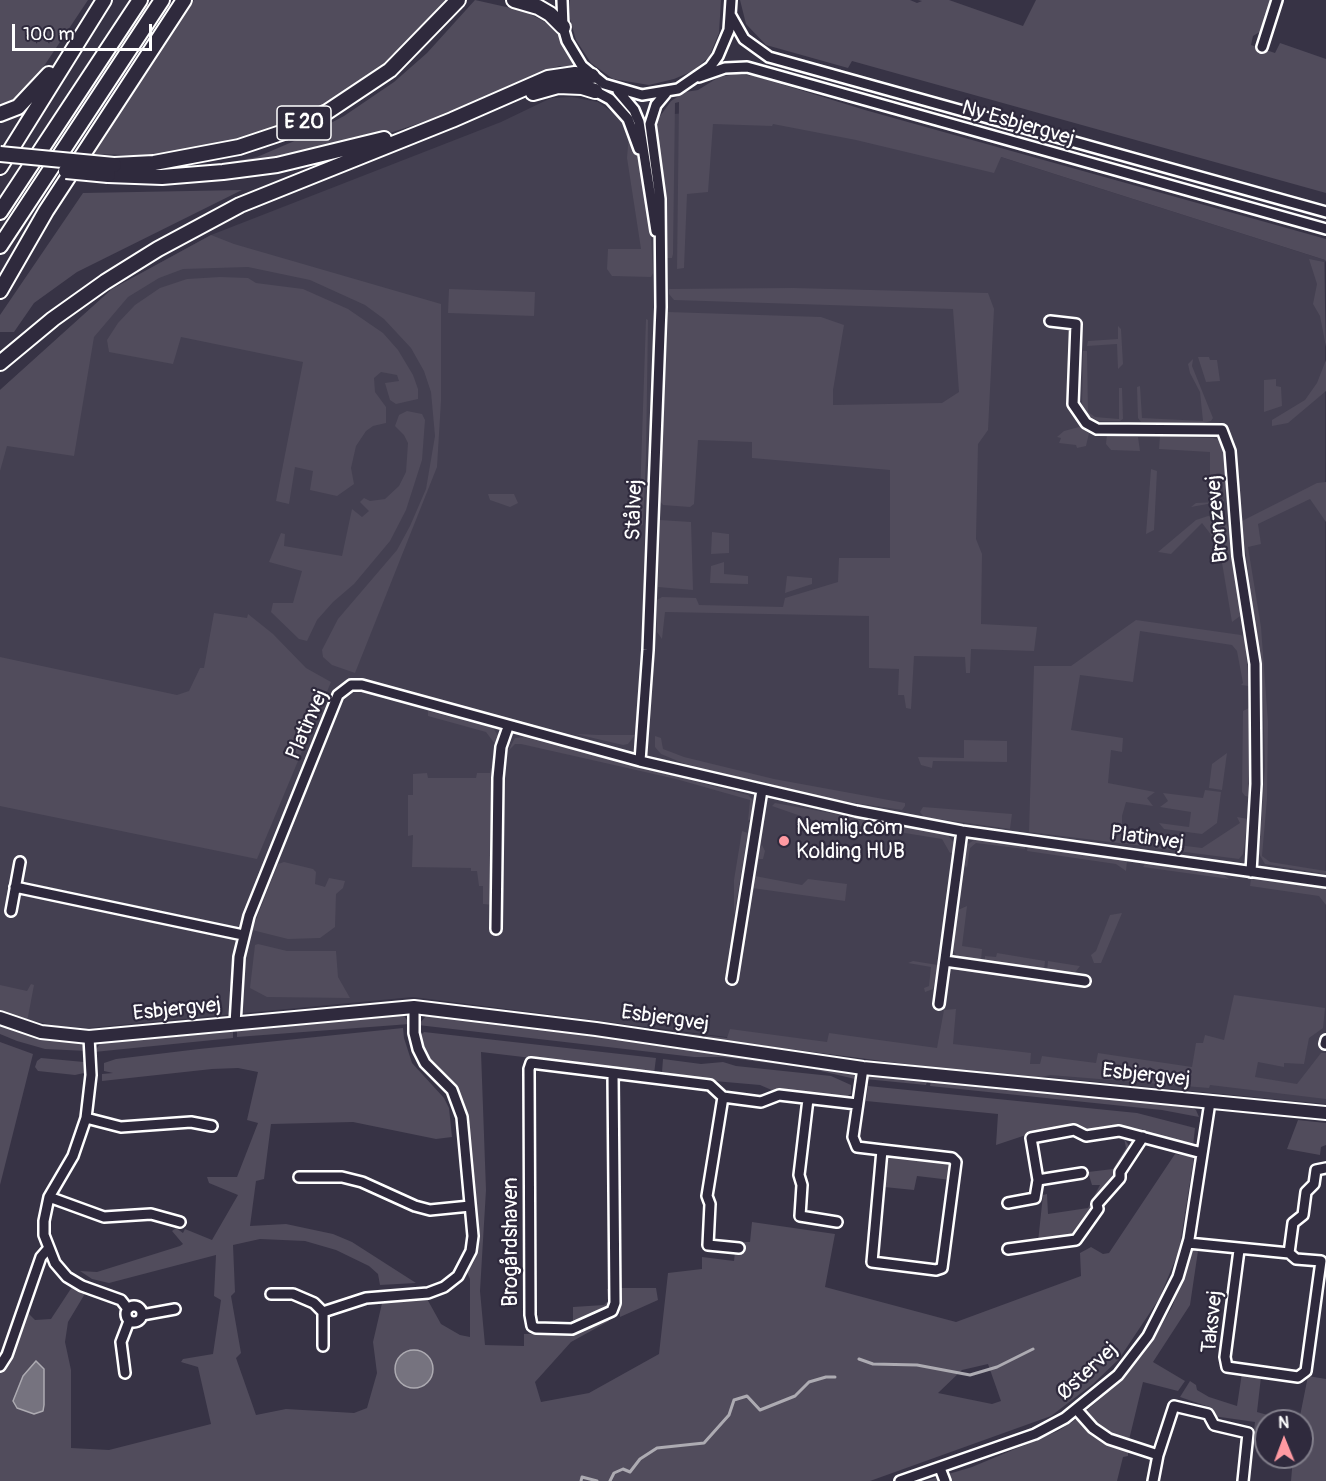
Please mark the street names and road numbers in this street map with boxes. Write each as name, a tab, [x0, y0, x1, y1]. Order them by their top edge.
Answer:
street label: Ny Esbjergvej	[959, 96, 1077, 152]
road number: E 20	[277, 106, 331, 140]
street label: Bronzevej	[1202, 474, 1234, 564]
street label: Stålvej	[621, 479, 649, 541]
street label: Platinvej	[281, 686, 335, 764]
street label: Platinvej	[1108, 821, 1186, 857]
street label: Esbjergvej	[132, 993, 222, 1027]
street label: Esbjergvej	[619, 1000, 711, 1038]
street label: Esbjergvej	[1101, 1059, 1191, 1093]
street label: Brogårdshaven	[499, 1177, 525, 1307]
street label: Taksvej	[1197, 1289, 1229, 1355]
street label: Østervej	[1052, 1338, 1124, 1406]

